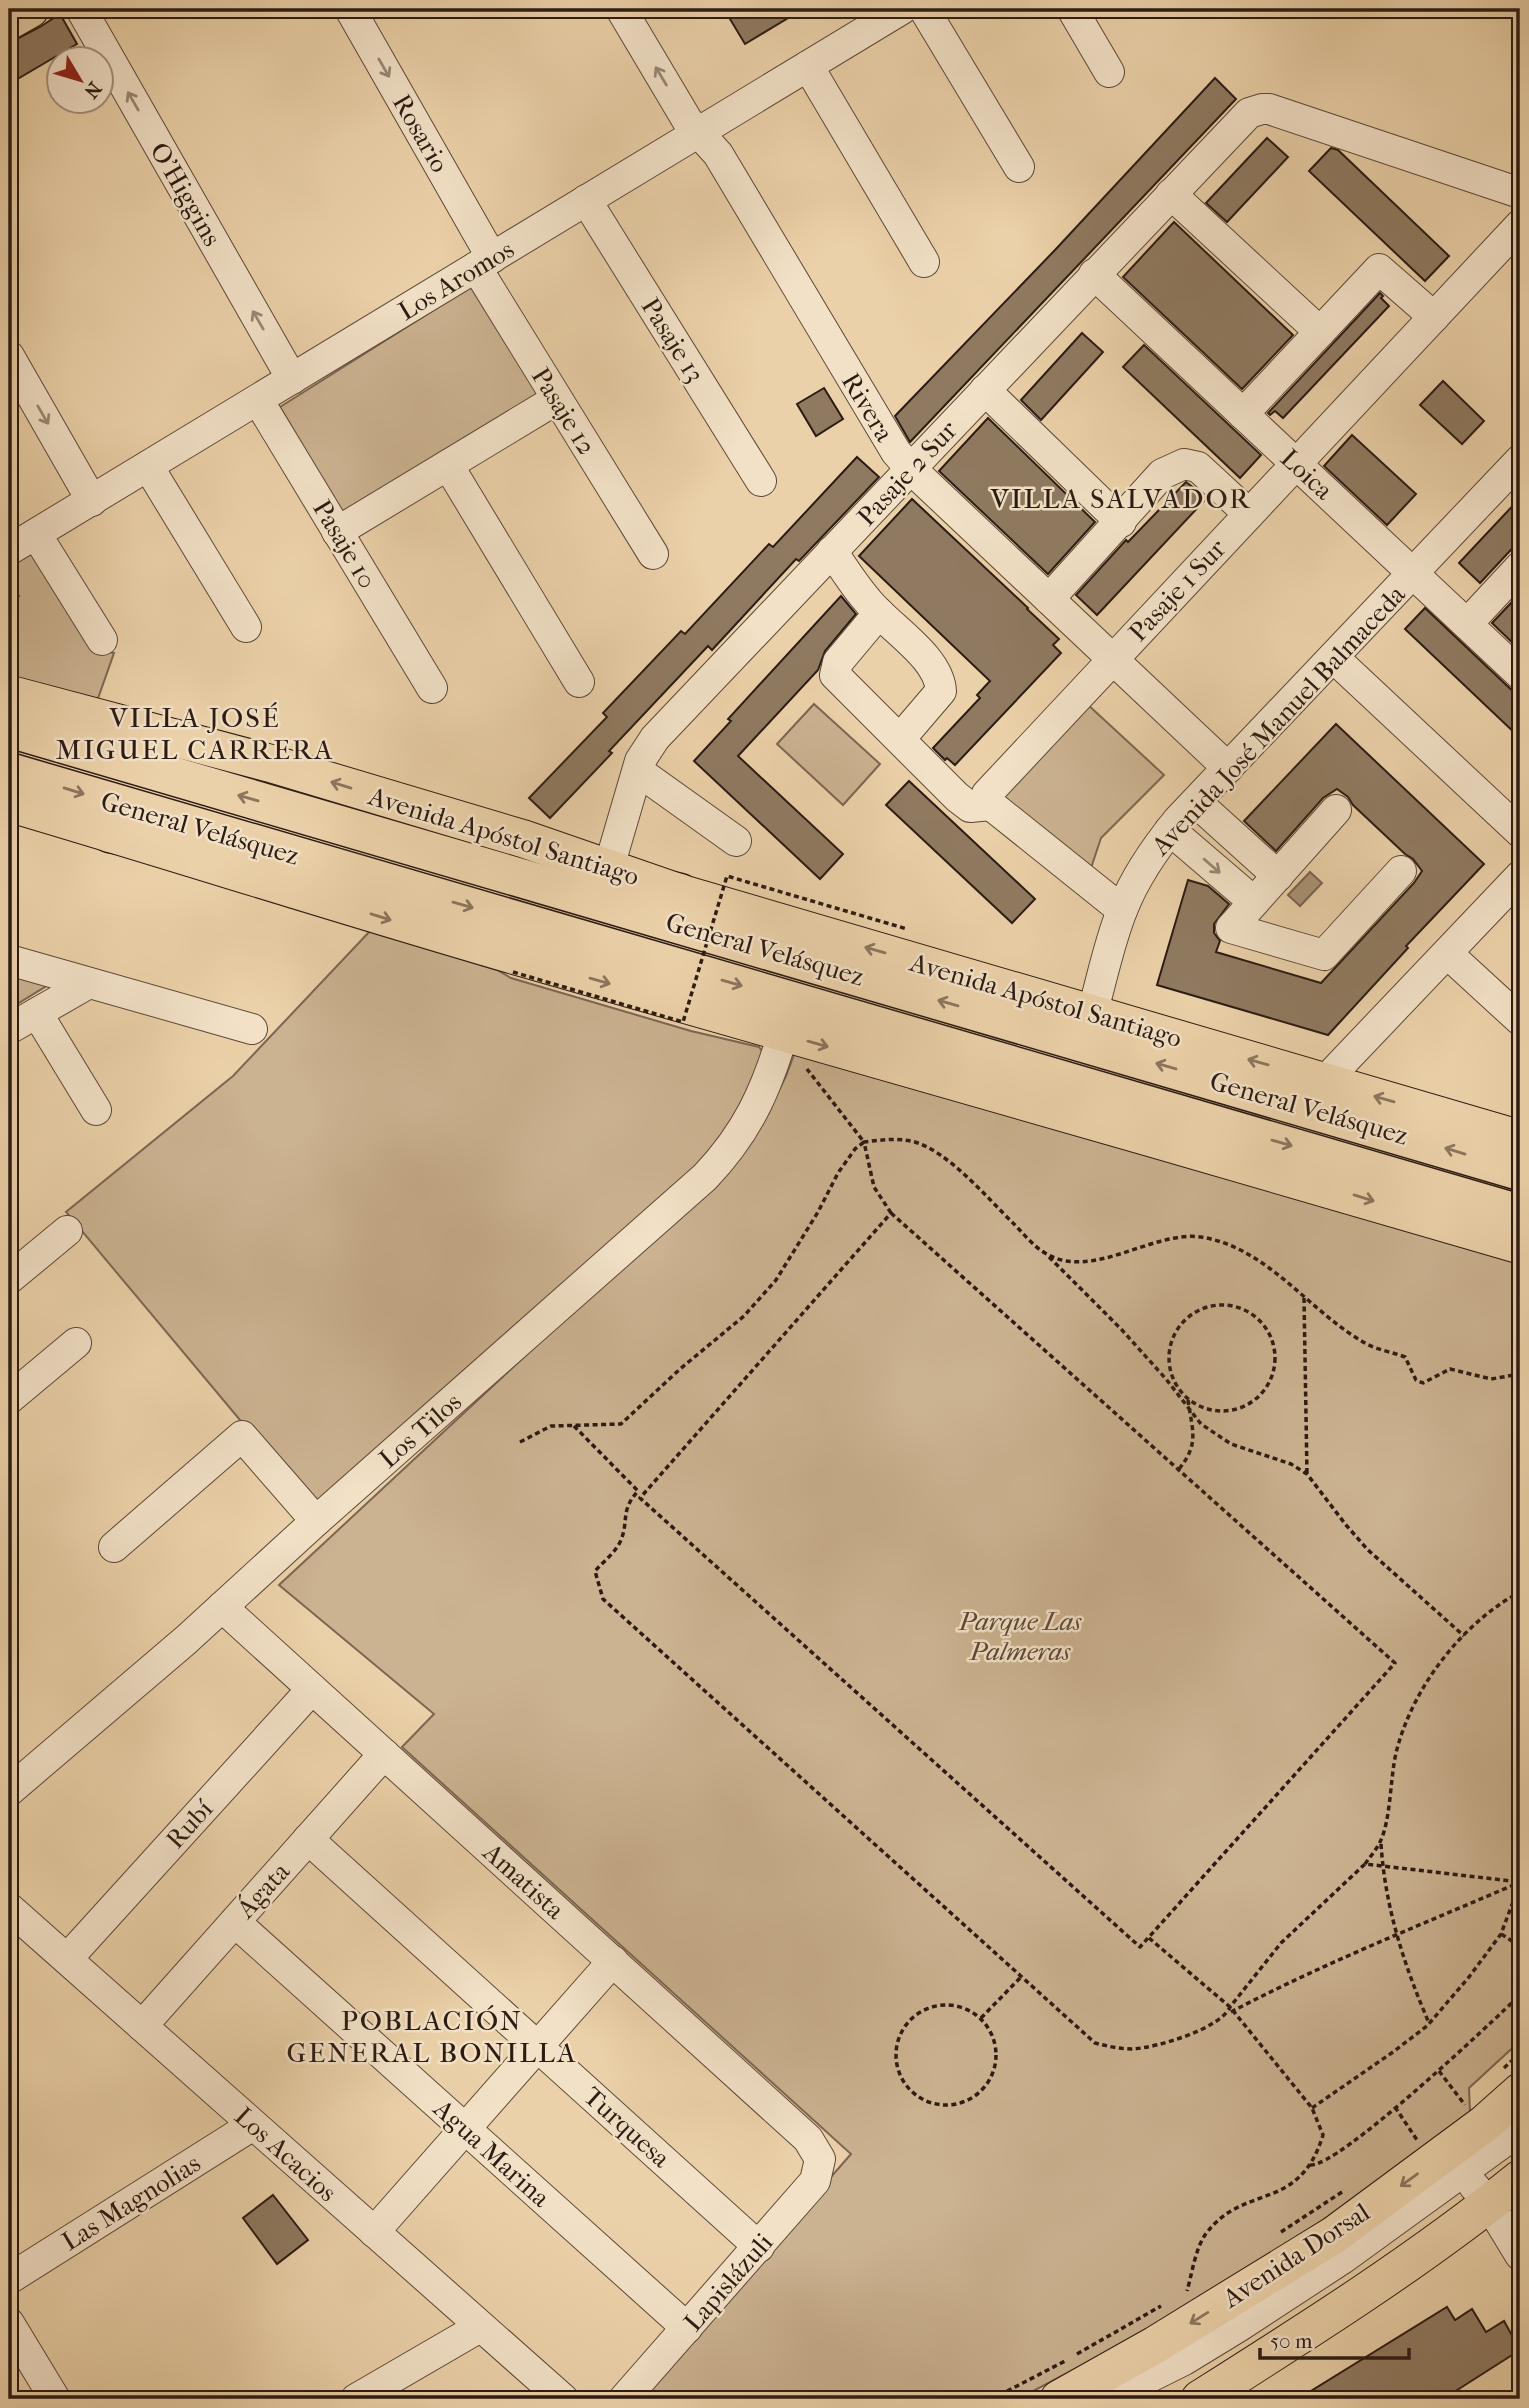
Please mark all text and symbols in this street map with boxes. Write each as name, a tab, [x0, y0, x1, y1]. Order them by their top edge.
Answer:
north arrow	[46, 46, 116, 116]
one-way arrow	[378, 57, 391, 78]
one-way arrow	[654, 67, 668, 87]
text: N	[79, 77, 106, 103]
street label: Rosario	[386, 89, 455, 178]
one-way arrow	[126, 91, 139, 112]
street label: O'Higgins	[143, 137, 228, 252]
street label: Los Aromos	[393, 234, 520, 327]
street label: Pasaje 13	[635, 292, 711, 388]
one-way arrow	[251, 310, 264, 331]
street label: Pasaje 12	[525, 362, 602, 461]
street label: Rivera	[835, 367, 901, 448]
one-way arrow	[36, 405, 50, 425]
street label: Pasaje 2 Sur	[851, 414, 964, 532]
street label: Loica	[1274, 443, 1340, 507]
district label: VILLA SALVADOR	[989, 482, 1252, 515]
street label: Pasaje 10	[306, 494, 383, 594]
street label: Pasaje 1 Sur	[1122, 533, 1232, 648]
street label: Avenida José Manuel Balmaceda	[1144, 578, 1412, 862]
district label: VILLA JOSÉ MIGUEL CARRERA	[56, 701, 334, 766]
one-way arrow	[330, 777, 352, 790]
street label: Avenida Apóstol Santiago	[364, 780, 643, 892]
street label: General Velásquez	[97, 785, 302, 872]
one-way arrow	[63, 786, 85, 799]
one-way arrow	[238, 791, 260, 804]
one-way arrow	[1202, 858, 1220, 874]
one-way arrow	[452, 899, 474, 912]
street label: General Velásquez	[662, 906, 867, 993]
one-way arrow	[370, 911, 392, 924]
one-way arrow	[865, 943, 887, 956]
street label: Avenida Apóstol Santiago	[906, 947, 1185, 1054]
one-way arrow	[588, 975, 610, 988]
one-way arrow	[721, 978, 743, 991]
one-way arrow	[937, 995, 959, 1008]
one-way arrow	[807, 1038, 829, 1051]
one-way arrow	[1247, 1055, 1269, 1068]
one-way arrow	[1155, 1059, 1177, 1072]
street label: General Velásquez	[1206, 1065, 1411, 1152]
one-way arrow	[1373, 1092, 1395, 1105]
one-way arrow	[1270, 1138, 1292, 1151]
one-way arrow	[1444, 1144, 1466, 1157]
one-way arrow	[1353, 1193, 1375, 1206]
street label: Los Tilos	[373, 1386, 468, 1474]
park label: Parque Las Palmeras	[958, 1606, 1082, 1667]
street label: Rubí	[160, 1794, 219, 1855]
street label: Amatista	[476, 1836, 571, 1926]
street label: Ágata	[229, 1855, 297, 1925]
district label: POBLACIÓN GENERAL BONILLA	[286, 2004, 578, 2069]
street label: Turquesa	[577, 2081, 677, 2175]
street label: Agua Marina	[427, 2093, 557, 2214]
street label: Los Acacios	[228, 2101, 343, 2208]
street label: Las Magnolias	[56, 2148, 206, 2257]
one-way arrow	[1400, 2172, 1419, 2187]
street label: Avenida Dorsal	[1216, 2196, 1375, 2315]
street label: Lapislázuli	[678, 2227, 779, 2338]
one-way arrow	[1189, 2312, 1209, 2326]
scale bar	[1260, 2317, 1408, 2361]
text: 50 m	[1270, 2329, 1313, 2353]

